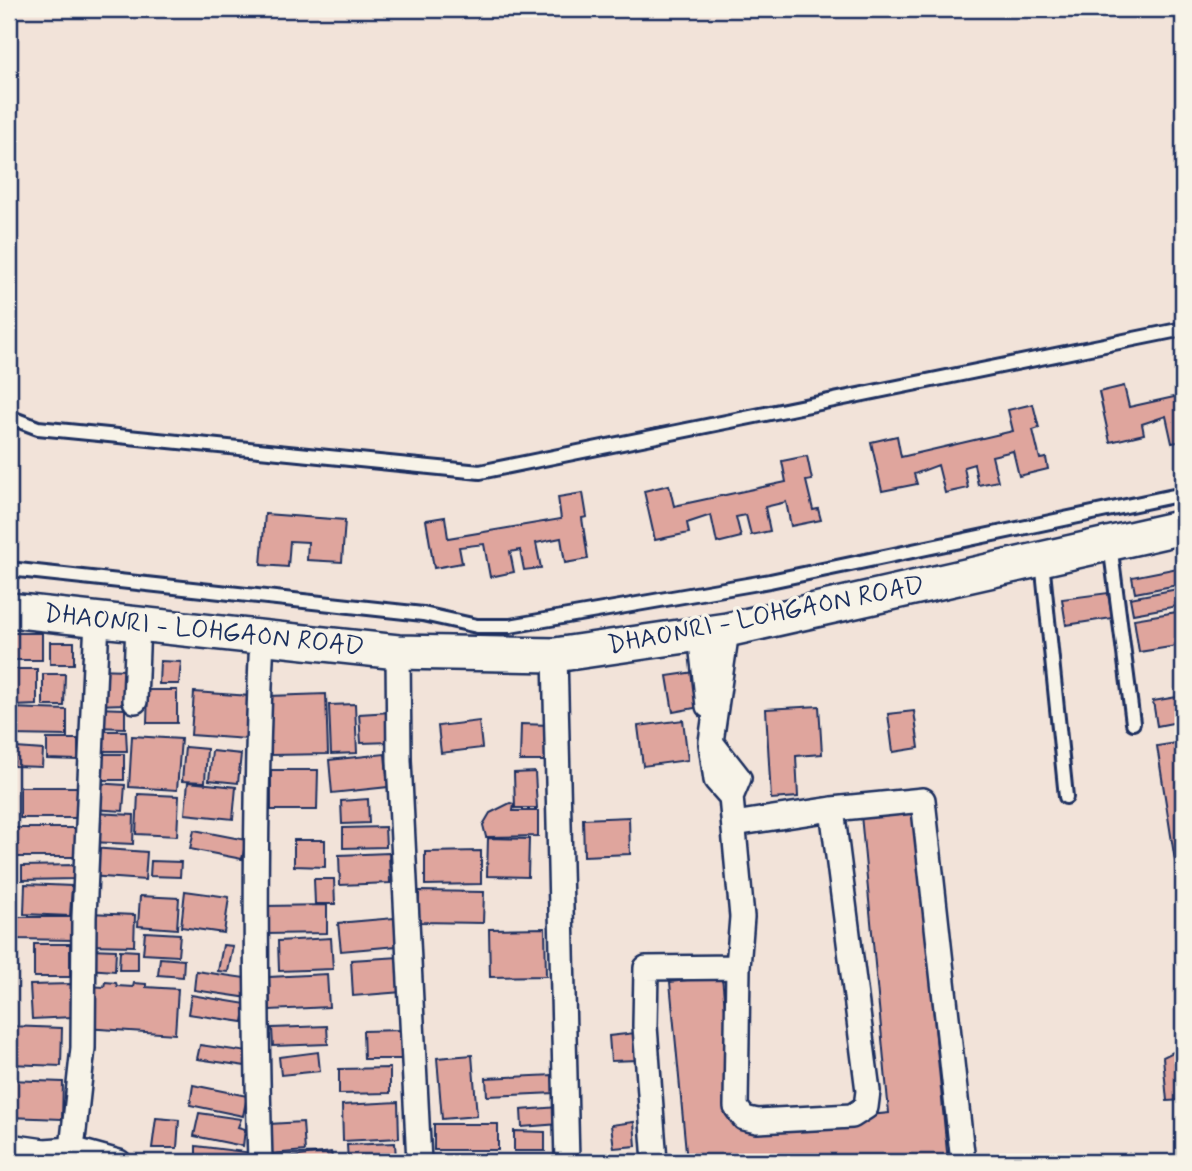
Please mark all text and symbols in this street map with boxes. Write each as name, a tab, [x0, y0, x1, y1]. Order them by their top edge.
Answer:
street label: DHAONRI - LOHGAON ROAD	[605, 569, 927, 663]
street label: DHAONRI - LOHGAON ROAD	[42, 597, 366, 665]

